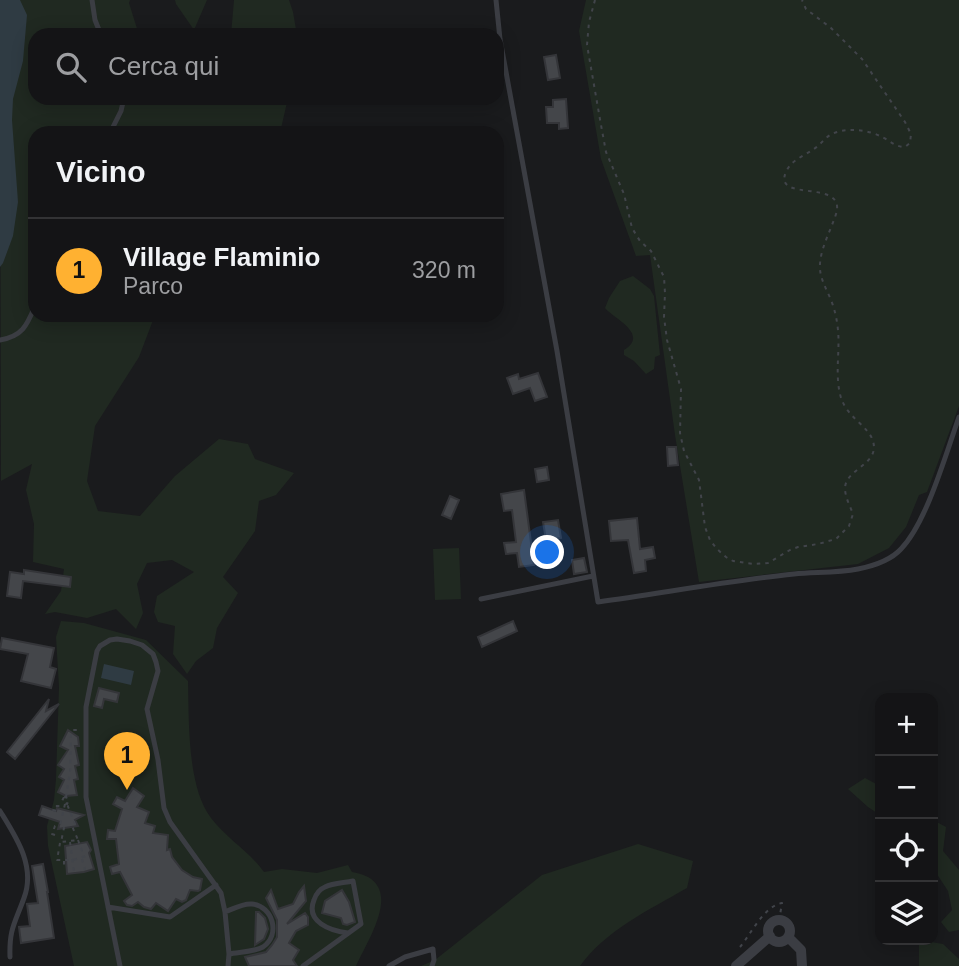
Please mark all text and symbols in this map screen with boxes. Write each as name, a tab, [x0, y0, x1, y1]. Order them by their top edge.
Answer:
search box	[28, 28, 504, 105]
icon: search	[52, 48, 90, 86]
text: Cerca qui	[108, 51, 219, 81]
text: Vicino	[56, 155, 145, 188]
text: Village Flaminio	[123, 242, 320, 272]
text: 1	[73, 257, 85, 283]
text: 320 m	[412, 257, 476, 283]
text: Parco	[123, 273, 183, 299]
your location	[530, 535, 564, 569]
map controls	[875, 693, 938, 945]
button: +	[875, 693, 938, 756]
pin: 1	[104, 732, 150, 790]
button: −	[875, 756, 938, 819]
button: locate	[875, 819, 938, 882]
button: layers	[875, 882, 938, 945]

